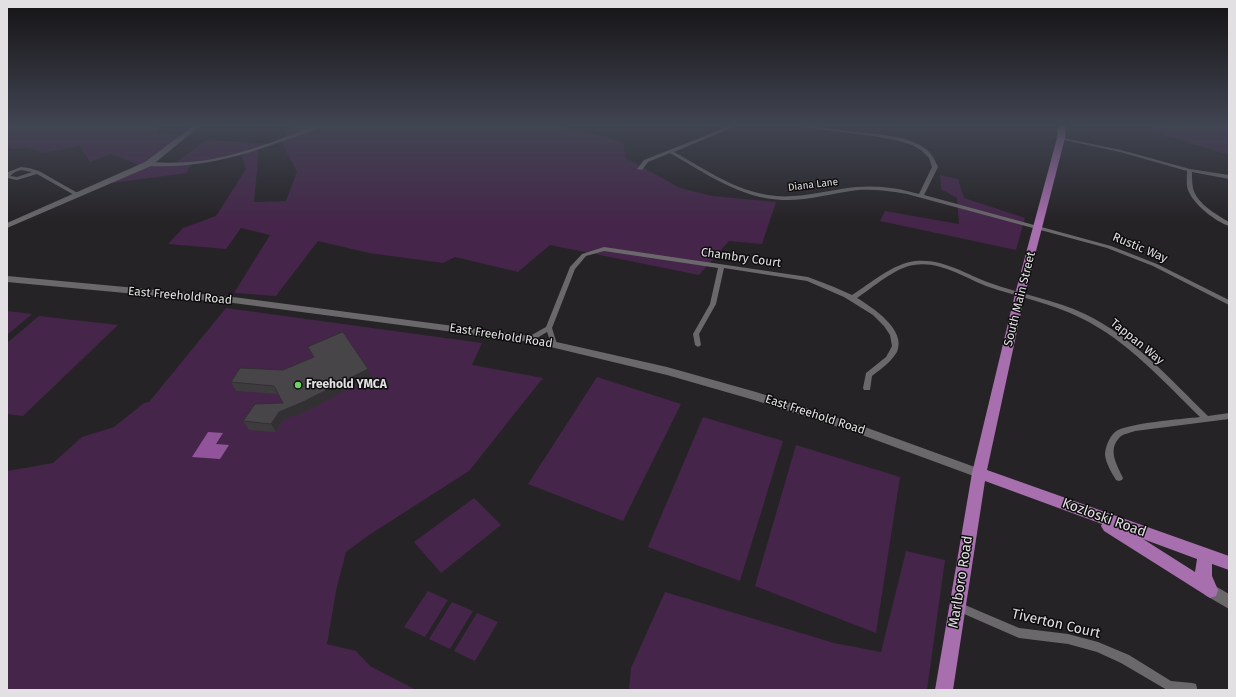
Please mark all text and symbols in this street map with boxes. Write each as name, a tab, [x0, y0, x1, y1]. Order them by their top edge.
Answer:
street label: Diana Lane	[787, 176, 839, 194]
street label: Rustic Way	[1110, 230, 1170, 266]
street label: Chambry Court	[700, 245, 782, 271]
street label: South Main Street	[1001, 250, 1039, 348]
street label: East Freehold Road	[127, 284, 233, 308]
street label: Tappan Way	[1107, 316, 1167, 368]
street label: East Freehold Road	[448, 321, 554, 351]
place label: Freehold YMCA	[306, 378, 387, 392]
marker: Freehold YMCA	[293, 380, 303, 390]
street label: East Freehold Road	[763, 392, 867, 438]
street label: Kozloski Road	[1060, 495, 1148, 541]
street label: Marlboro Road	[945, 534, 977, 630]
street label: Tiverton Court	[1010, 606, 1102, 642]

